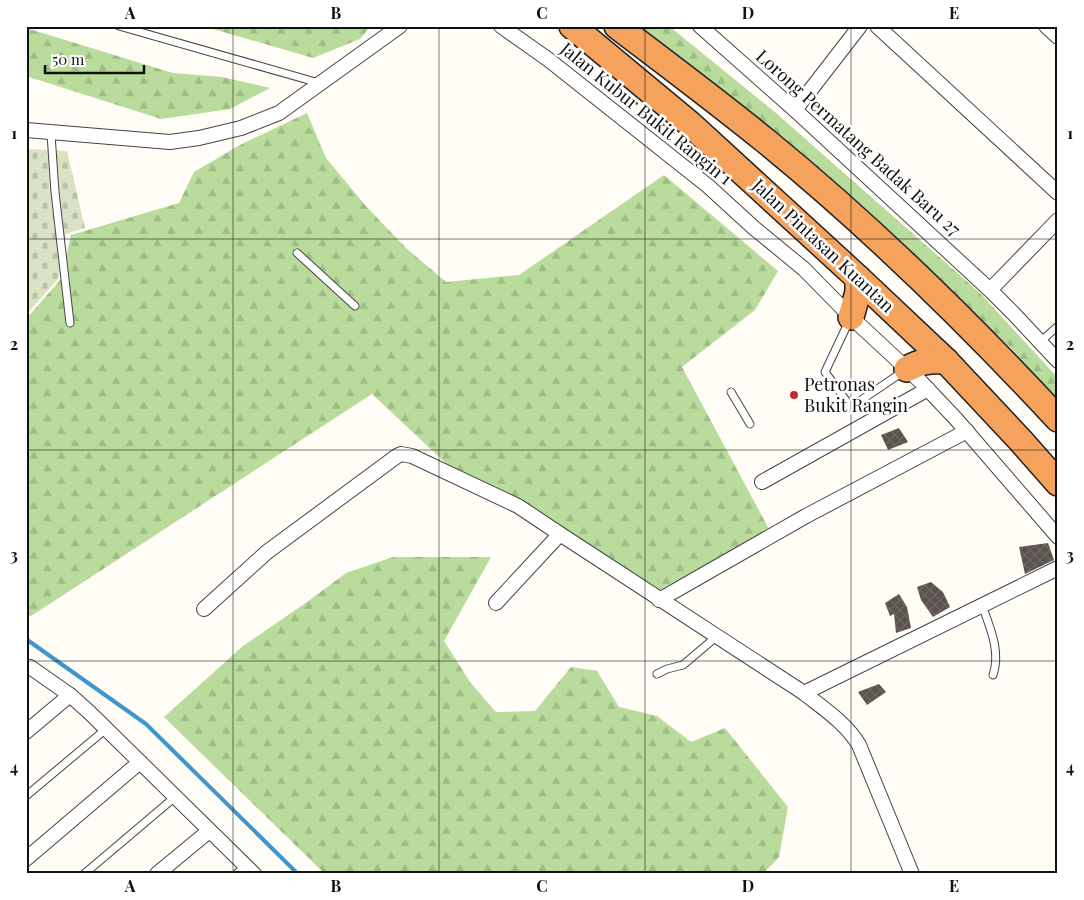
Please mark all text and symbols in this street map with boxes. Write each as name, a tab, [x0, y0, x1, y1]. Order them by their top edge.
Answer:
text: A	[124, 2, 136, 23]
text: B	[331, 2, 342, 23]
text: C	[536, 2, 548, 23]
text: D	[742, 2, 754, 23]
text: E	[949, 2, 959, 23]
street label: Jalan Kubur Bukit Rangin 1	[555, 36, 738, 190]
scale bar	[45, 42, 144, 74]
street label: Lorong Permatang Badak Baru 27	[751, 44, 967, 241]
text: 50 m	[52, 49, 85, 69]
text: 1	[11, 122, 17, 143]
text: 1	[1067, 122, 1073, 143]
street label: Jalan Pintasan Kuantan	[747, 172, 900, 318]
text: 2	[10, 333, 18, 354]
text: 2	[1066, 333, 1074, 354]
place label: Petronas Bukit Rangin	[804, 372, 908, 417]
marker: Petronas Bukit Rangin	[788, 389, 800, 401]
text: 3	[10, 544, 18, 565]
text: 3	[1066, 544, 1074, 565]
text: 4	[10, 756, 18, 777]
text: 4	[1066, 756, 1074, 777]
text: A	[124, 875, 136, 896]
text: B	[331, 875, 342, 896]
text: C	[536, 875, 548, 896]
text: D	[742, 875, 754, 896]
text: E	[949, 875, 959, 896]

